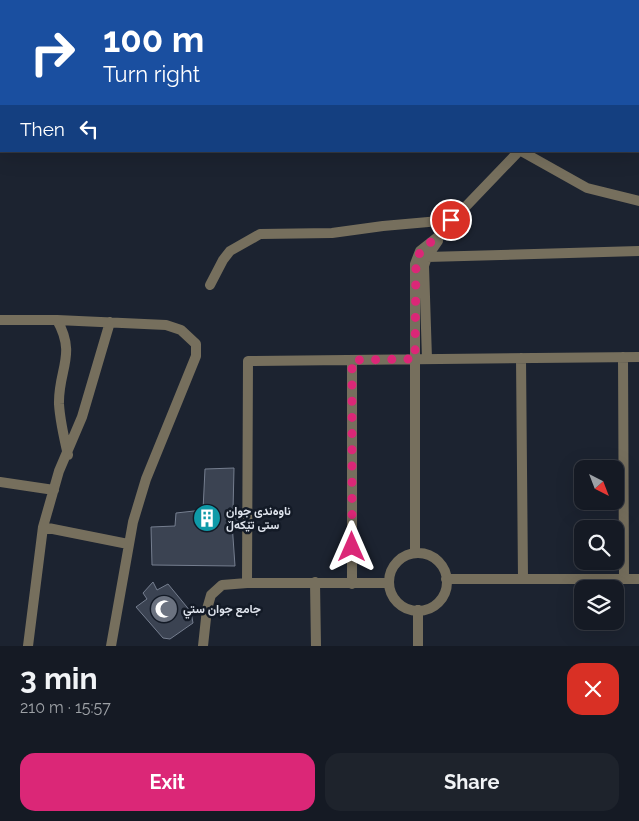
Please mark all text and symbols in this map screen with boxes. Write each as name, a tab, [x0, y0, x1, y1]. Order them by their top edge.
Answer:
text: 100 m	[103, 19, 204, 60]
icon: right	[20, 20, 85, 85]
text: Turn right	[103, 61, 200, 87]
icon: left	[75, 115, 103, 143]
text: Then	[20, 118, 65, 140]
pin	[430, 199, 472, 241]
icon: arrive	[437, 206, 465, 234]
north arrow	[574, 460, 624, 510]
map controls	[574, 460, 624, 630]
building icon: ناوەندی جوان ستی تێکەڵ	[192, 503, 222, 533]
place label: ناوەندی جوان ستی تێکەڵ	[226, 504, 291, 532]
position arrow	[325, 520, 377, 572]
button: search	[574, 520, 624, 570]
button: layers	[574, 580, 624, 630]
mosque icon: جامع جوان ستي	[149, 594, 179, 624]
place label: جامع جوان ستي	[183, 602, 261, 619]
text: 3 min	[20, 661, 98, 696]
button: close	[567, 663, 619, 715]
text: 210 m · 15:57	[20, 698, 111, 717]
button: Exit	[20, 753, 315, 811]
button: Share	[325, 753, 619, 811]

